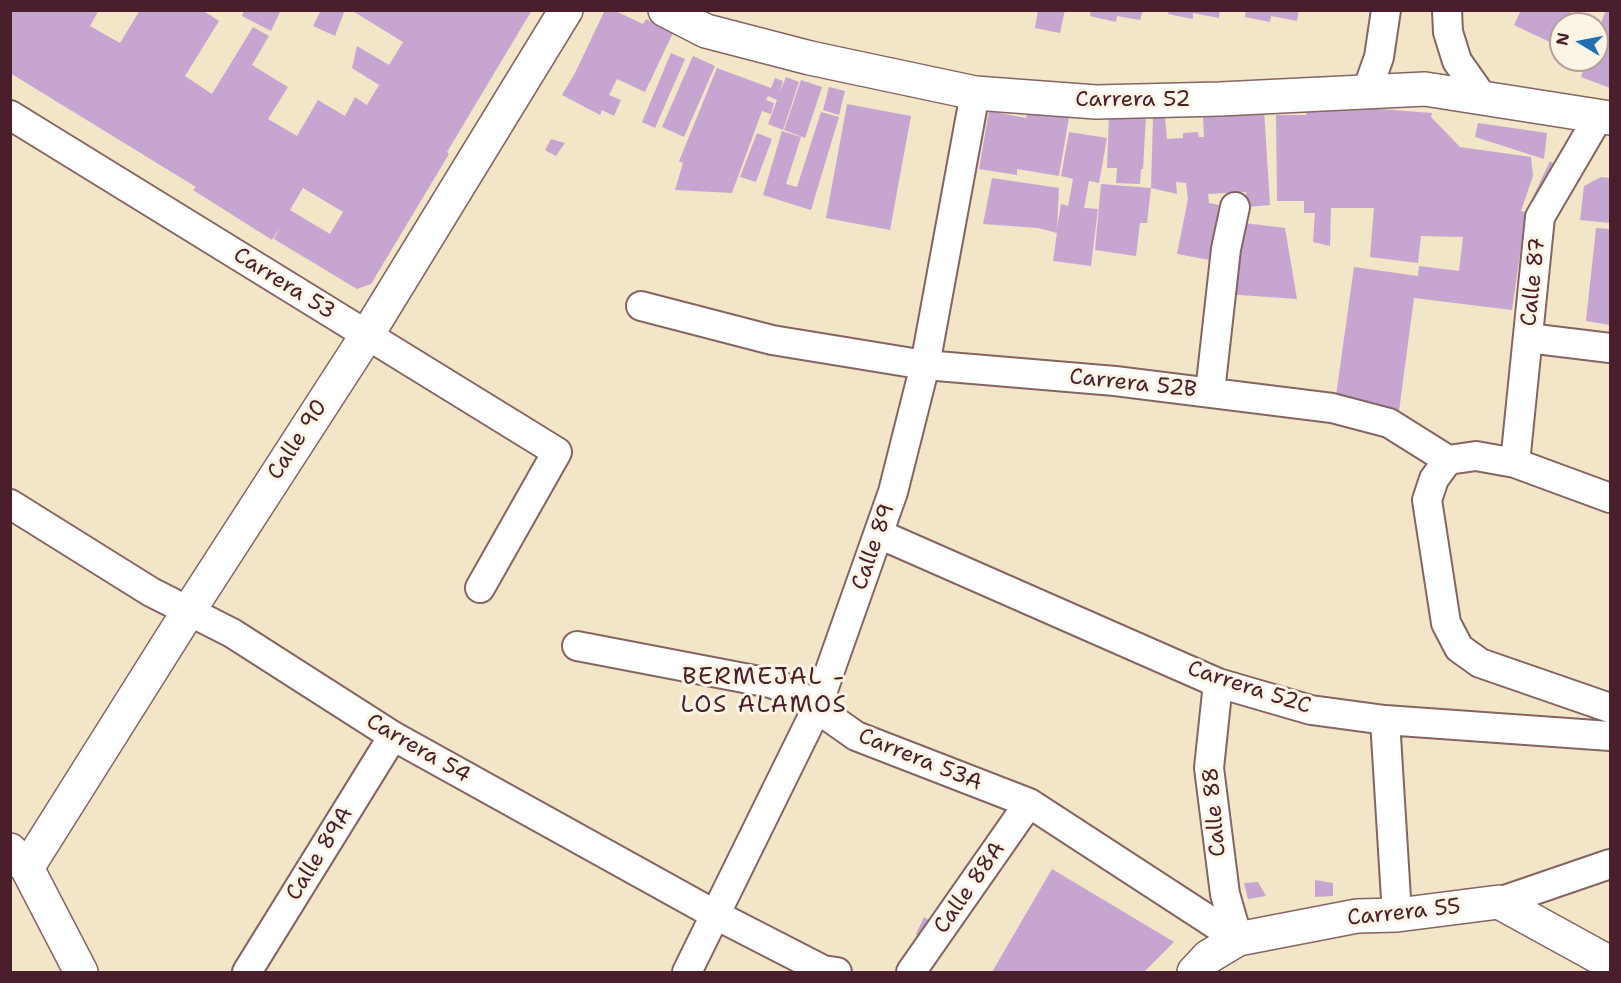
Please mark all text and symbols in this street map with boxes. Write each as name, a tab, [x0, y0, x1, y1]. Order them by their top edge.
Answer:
north arrow	[1549, 12, 1609, 72]
text: N	[1551, 31, 1574, 47]
street label: Carrera 52	[1075, 87, 1191, 113]
street label: Calle 87	[1516, 236, 1552, 328]
street label: Carrera 53	[228, 242, 340, 326]
street label: Carrera 52B	[1068, 364, 1198, 404]
street label: Calle 90	[262, 395, 334, 485]
street label: Calle 89	[847, 500, 901, 594]
street label: Carrera 52C	[1184, 656, 1314, 720]
district label: BERMEJAL - LOS ALAMOS	[681, 664, 847, 720]
street label: Carrera 54	[361, 709, 475, 789]
street label: Carrera 53A	[854, 723, 986, 797]
street label: Calle 88	[1198, 766, 1232, 858]
street label: Calle 89A	[281, 802, 359, 906]
street label: Calle 88A	[929, 837, 1011, 939]
street label: Carrera 55	[1346, 894, 1462, 932]

